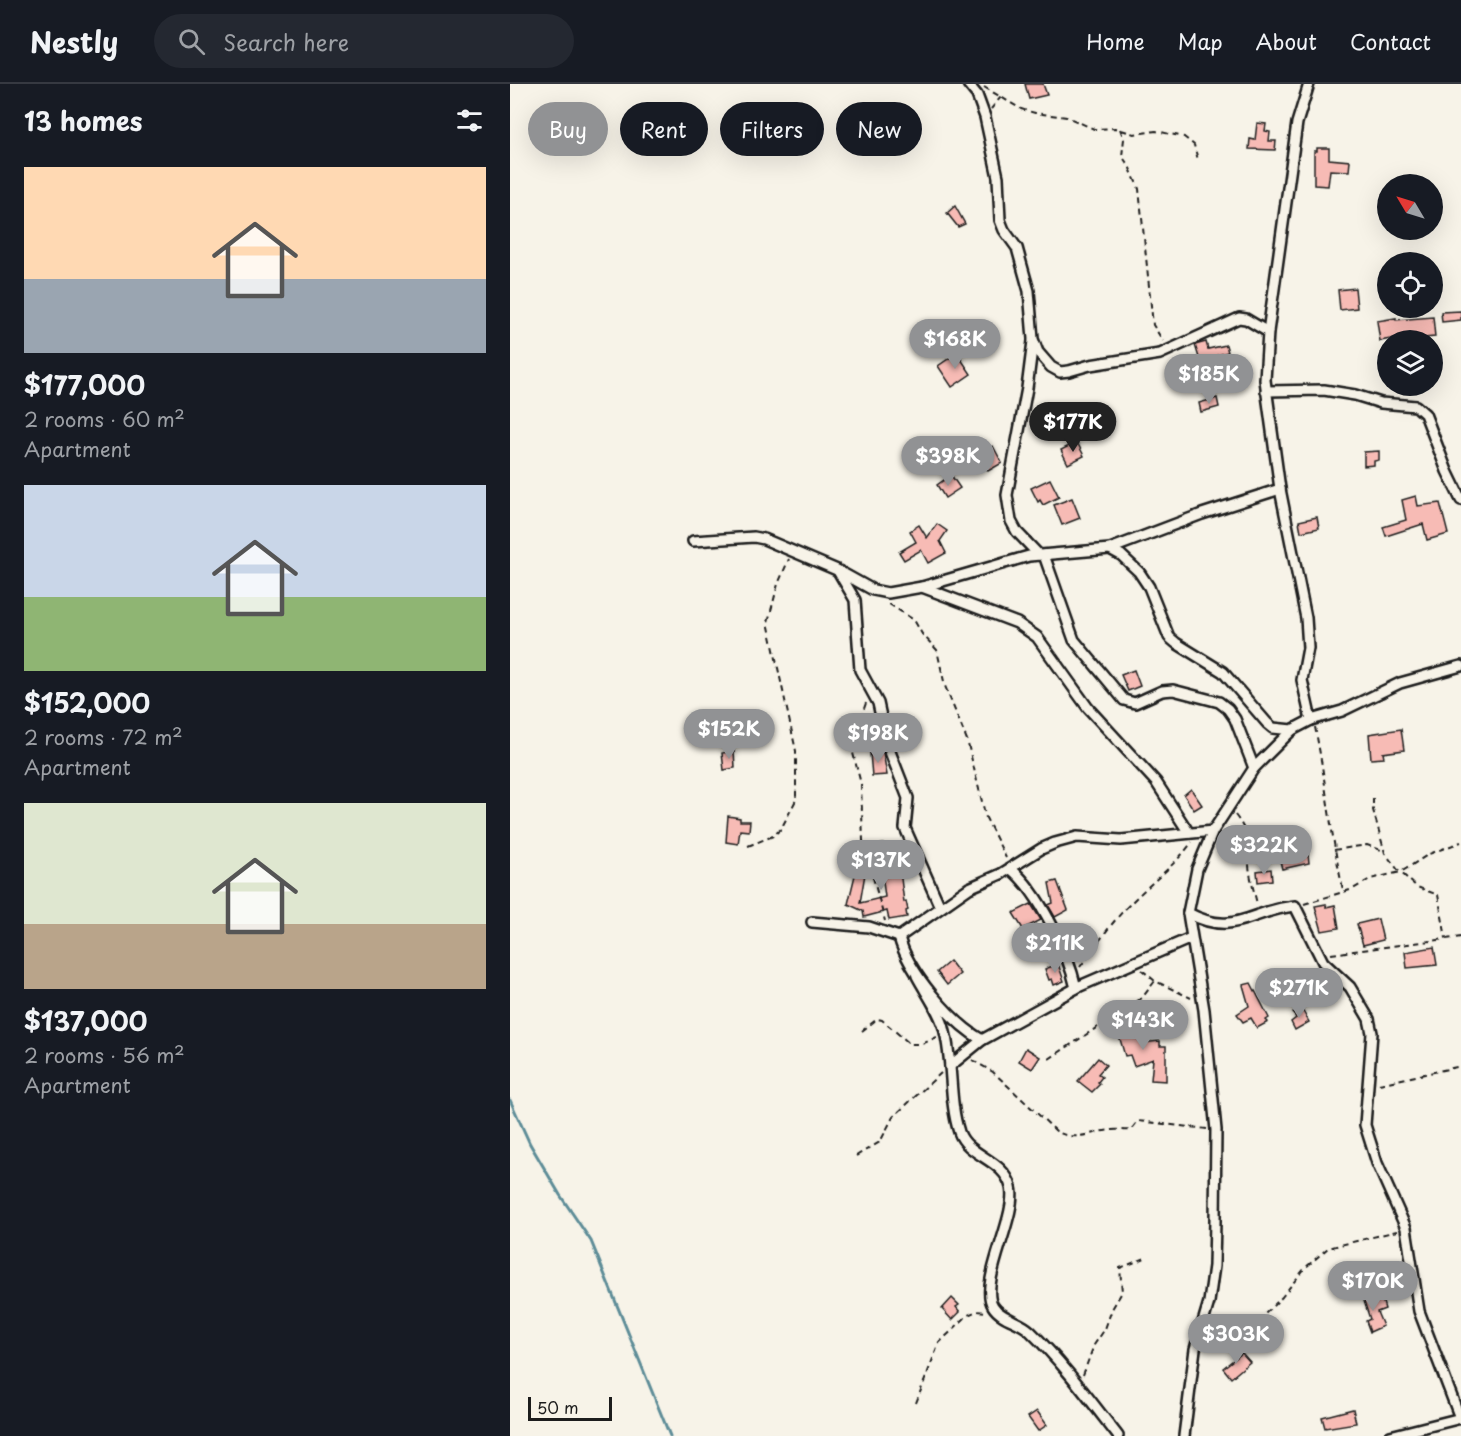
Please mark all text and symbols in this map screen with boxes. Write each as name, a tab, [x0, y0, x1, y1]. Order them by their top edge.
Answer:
search box	[154, 14, 574, 68]
text: Nestly	[30, 20, 118, 63]
icon: search	[175, 25, 208, 58]
text: Search here	[223, 25, 349, 58]
text: Home	[1086, 25, 1145, 57]
text: Map	[1178, 25, 1223, 57]
text: About	[1256, 25, 1317, 57]
text: Contact	[1350, 25, 1431, 57]
text: 13 homes	[24, 101, 142, 140]
chip: Buy	[528, 102, 608, 156]
chip: Rent	[620, 102, 708, 156]
chip: Filters	[720, 102, 824, 156]
chip: New	[836, 102, 922, 156]
icon: filters	[453, 104, 486, 137]
north arrow	[1377, 174, 1443, 240]
map controls	[1377, 174, 1443, 396]
icon: home	[201, 206, 309, 314]
button: locate	[1377, 252, 1443, 318]
pin: $168K	[913, 319, 997, 370]
text: $168K	[923, 323, 987, 353]
button: layers	[1377, 330, 1443, 396]
pin: $185K	[1167, 354, 1251, 405]
text: $185K	[1178, 358, 1240, 388]
text: $177,000	[24, 365, 145, 404]
pin: $177K	[1031, 402, 1115, 453]
text: 2 rooms · 60 m²	[24, 404, 185, 434]
text: $177K	[1043, 406, 1103, 436]
text: Apartment	[24, 434, 131, 464]
pin: $398K	[906, 436, 990, 487]
text: $398K	[915, 440, 981, 470]
icon: home	[201, 524, 309, 632]
text: $152,000	[24, 683, 150, 722]
pin: $152K	[687, 709, 771, 760]
text: $152K	[698, 713, 760, 743]
pin: $198K	[836, 713, 920, 764]
text: $198K	[848, 717, 908, 747]
text: 2 rooms · 72 m²	[24, 722, 183, 752]
text: Apartment	[24, 752, 131, 782]
pin: $322K	[1222, 825, 1306, 876]
text: $322K	[1230, 829, 1298, 859]
pin: $137K	[839, 840, 923, 891]
icon: home	[201, 842, 309, 950]
text: $137K	[851, 844, 911, 874]
pin: $211K	[1013, 923, 1097, 974]
text: $211K	[1026, 927, 1084, 957]
pin: $271K	[1257, 968, 1341, 1019]
text: $271K	[1269, 972, 1329, 1002]
pin: $143K	[1101, 1000, 1185, 1051]
text: $137,000	[24, 1001, 148, 1040]
text: $143K	[1111, 1004, 1175, 1034]
text: 2 rooms · 56 m²	[24, 1040, 185, 1070]
text: Apartment	[24, 1070, 131, 1100]
pin: $170K	[1331, 1261, 1415, 1312]
text: $170K	[1342, 1265, 1404, 1295]
pin: $303K	[1194, 1314, 1278, 1365]
text: $303K	[1202, 1318, 1270, 1348]
scale bar	[528, 1394, 612, 1422]
text: 50 m	[537, 1395, 578, 1419]

